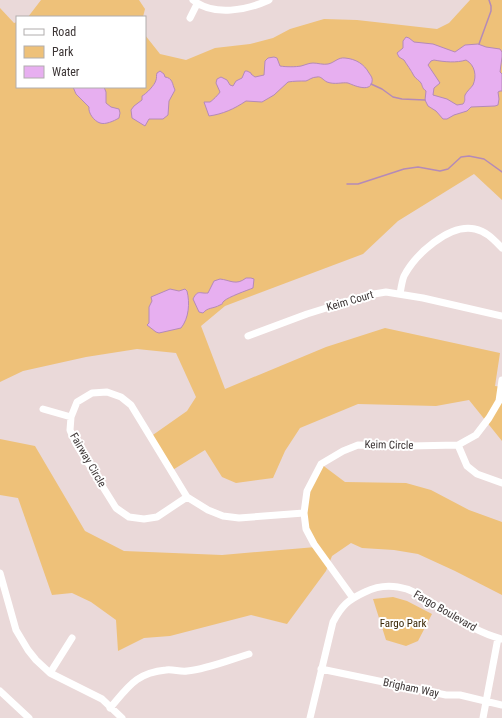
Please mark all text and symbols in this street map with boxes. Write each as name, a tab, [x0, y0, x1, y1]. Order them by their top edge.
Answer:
legend	[16, 16, 146, 88]
text: Road	[52, 25, 76, 39]
text: Park	[52, 45, 74, 59]
text: Water	[52, 65, 80, 79]
street label: Keim Court	[325, 288, 375, 314]
street label: Fairway Circle	[67, 431, 109, 489]
street label: Keim Circle	[364, 438, 414, 452]
street label: Fargo Boulevard	[411, 588, 479, 634]
park label: Fargo Park	[380, 617, 426, 630]
street label: Brigham Way	[382, 676, 440, 700]

